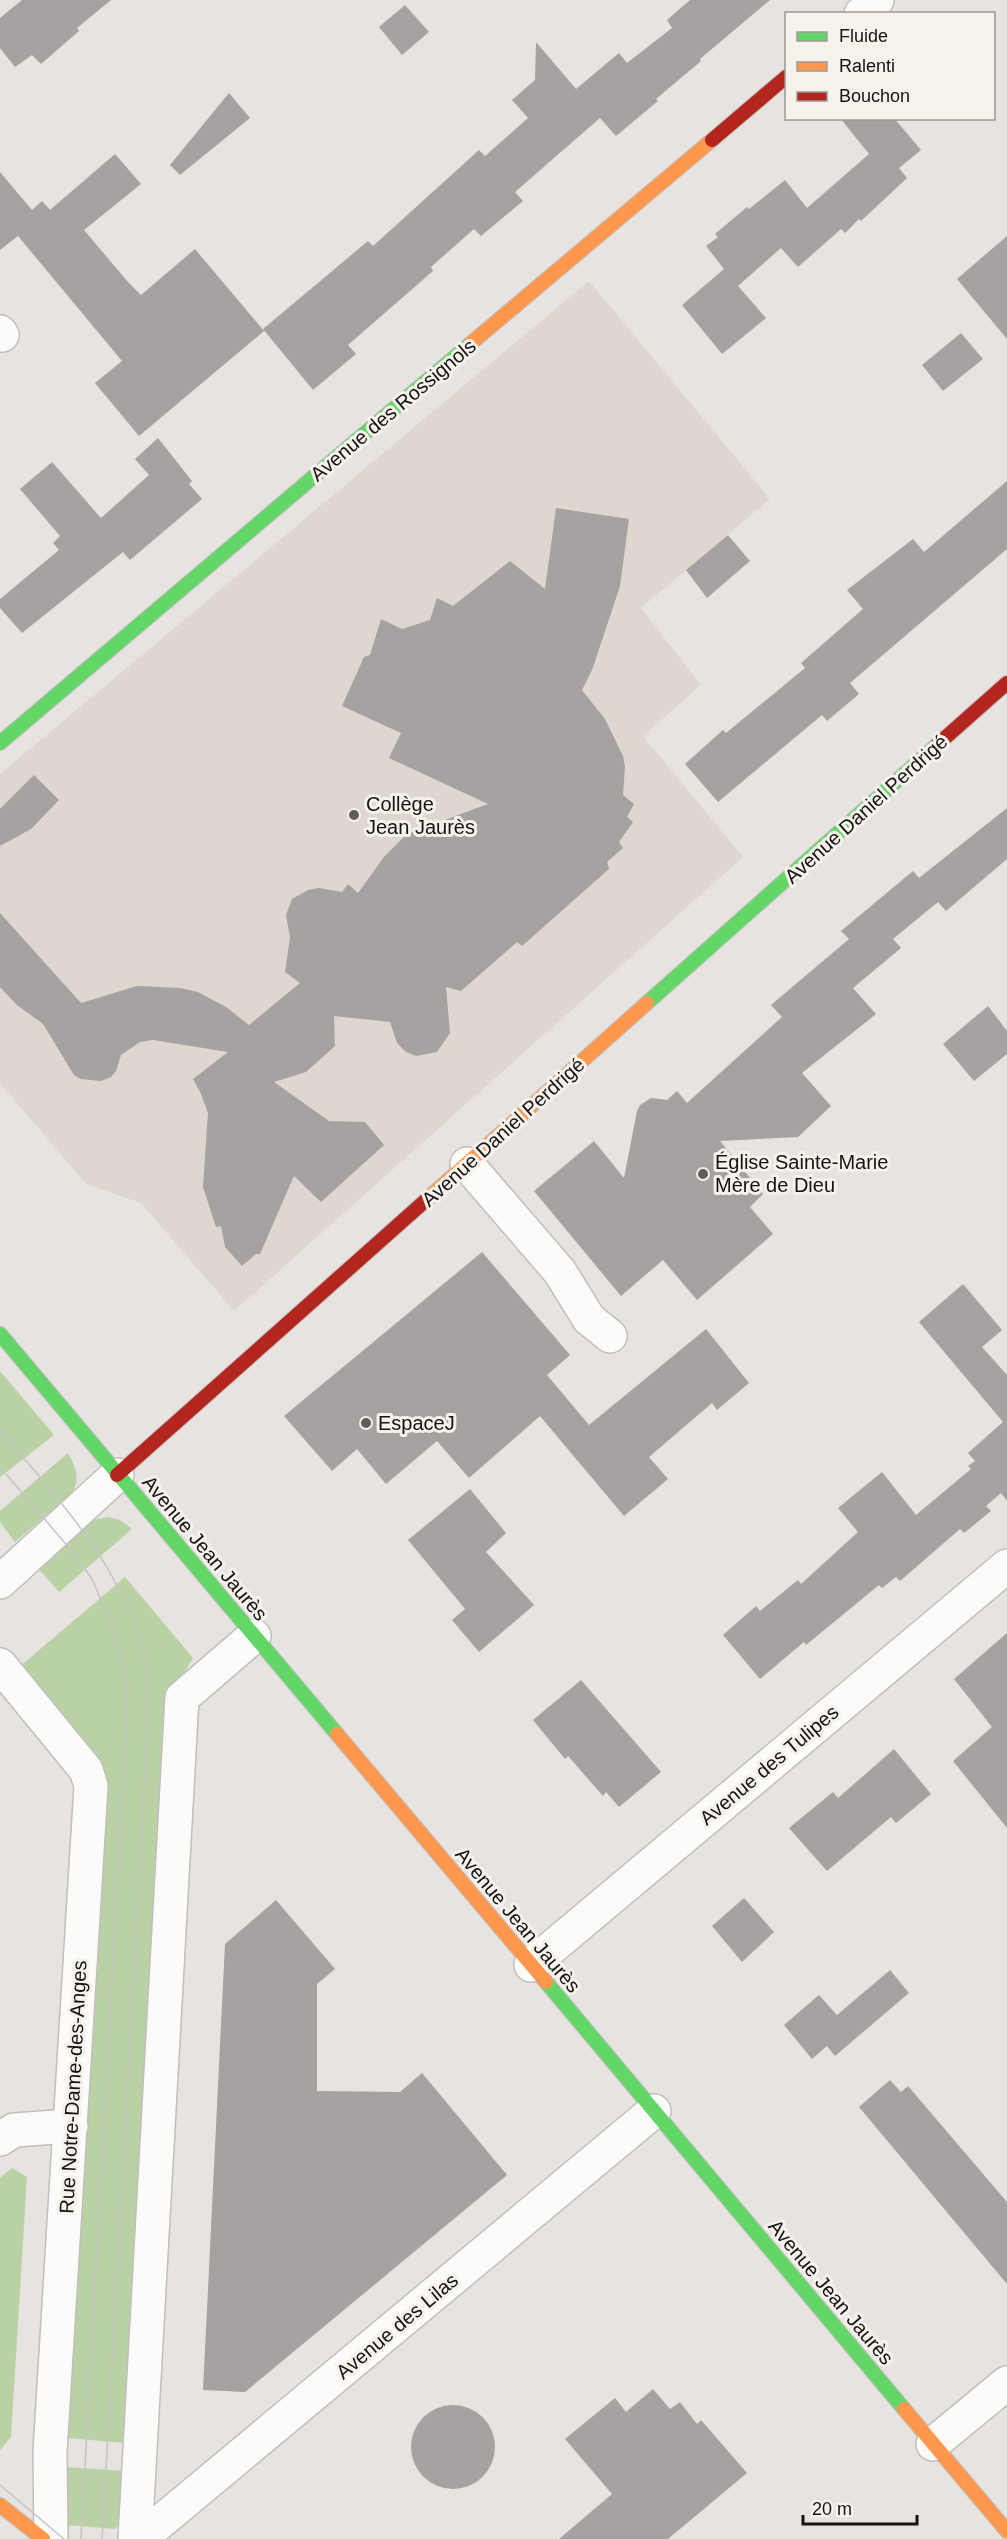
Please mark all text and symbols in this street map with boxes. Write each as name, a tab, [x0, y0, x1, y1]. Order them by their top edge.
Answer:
legend	[785, 12, 995, 120]
text: Fluide	[839, 26, 888, 46]
text: Ralenti	[839, 56, 895, 76]
text: Bouchon	[839, 86, 910, 106]
street label: Avenue des Rossignols	[306, 335, 480, 485]
street label: Avenue Daniel Perdrigé	[780, 730, 952, 888]
place label: Collège Jean Jaurès	[366, 793, 475, 838]
marker: Collège Jean Jaurès	[347, 808, 361, 822]
street label: Avenue Daniel Perdrigé	[417, 1053, 589, 1211]
place label: Église Sainte-Marie Mère de Dieu	[715, 1151, 888, 1196]
marker: Église Sainte-Marie Mère de Dieu	[696, 1167, 710, 1181]
place label: EspaceJ	[378, 1412, 455, 1434]
marker: EspaceJ	[359, 1416, 373, 1430]
street label: Avenue Jean Jaurès	[138, 1471, 272, 1625]
street label: Avenue des Tulipes	[695, 1701, 843, 1829]
street label: Avenue Jean Jaurès	[451, 1843, 585, 1997]
street label: Rue Notre-Dame-des-Anges	[55, 1960, 91, 2214]
street label: Avenue Jean Jaurès	[764, 2215, 898, 2369]
street label: Avenue des Lilas	[332, 2269, 462, 2383]
scale bar	[803, 2488, 917, 2526]
text: 20 m	[812, 2499, 852, 2519]

